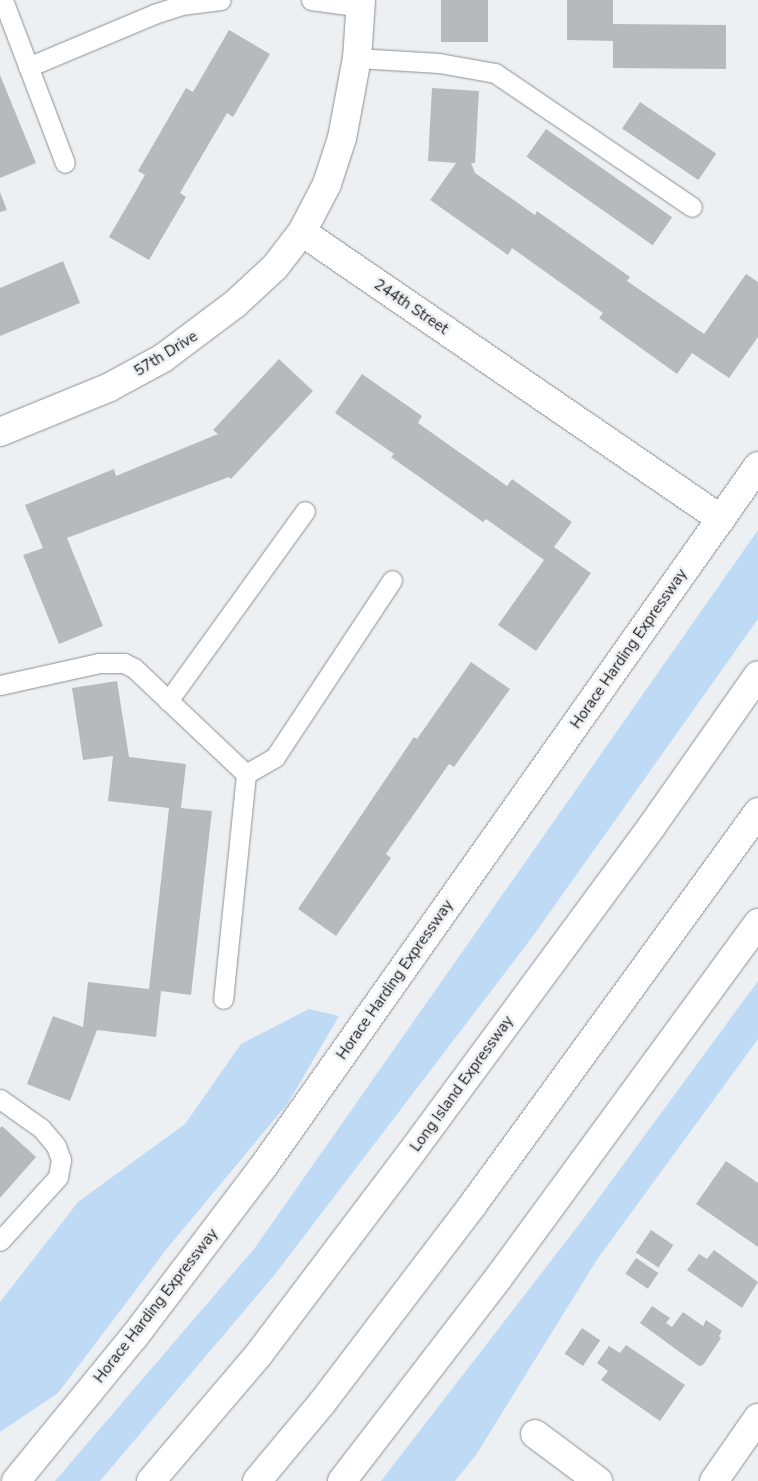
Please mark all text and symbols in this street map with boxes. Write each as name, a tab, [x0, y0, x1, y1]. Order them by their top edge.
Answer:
street label: 244th Street	[371, 276, 451, 338]
street label: 57th Drive	[131, 328, 201, 380]
street label: Horace Harding Expressway	[567, 566, 691, 732]
street label: Horace Harding Expressway	[333, 897, 457, 1063]
street label: Long Island Expressway	[407, 1013, 517, 1155]
street label: Horace Harding Expressway	[90, 1225, 222, 1387]

